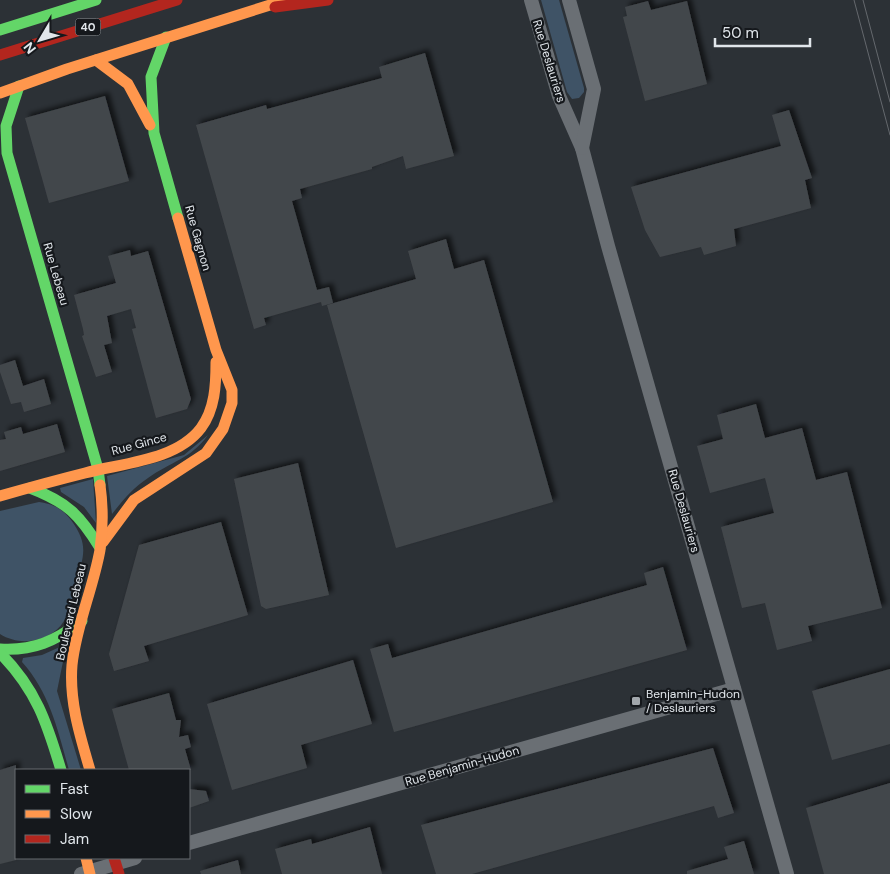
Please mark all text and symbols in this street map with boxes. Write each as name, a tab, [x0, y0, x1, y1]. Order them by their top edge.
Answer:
north arrow	[15, 15, 65, 65]
scale bar	[715, 15, 810, 47]
road number: 40	[76, 18, 100, 36]
street label: Rue Deslauriers	[529, 18, 569, 104]
text: 50 m	[722, 23, 759, 43]
text: N	[20, 38, 40, 58]
street label: Rue Gagnon	[181, 203, 215, 273]
street label: Rue Lebeau	[39, 241, 73, 307]
street label: Rue Gince	[110, 429, 169, 459]
street label: Rue Deslauriers	[664, 468, 704, 554]
street label: Boulevard Lebeau	[52, 562, 90, 662]
place label: Benjamin-Hudon / Deslauriers	[646, 686, 740, 716]
marker: Benjamin-Hudon / Deslauriers	[630, 695, 642, 707]
street label: Rue Benjamin-Hudon	[403, 742, 521, 790]
legend	[15, 769, 190, 859]
text: Fast	[60, 779, 89, 799]
text: Slow	[60, 804, 93, 824]
text: Jam	[60, 829, 89, 849]

